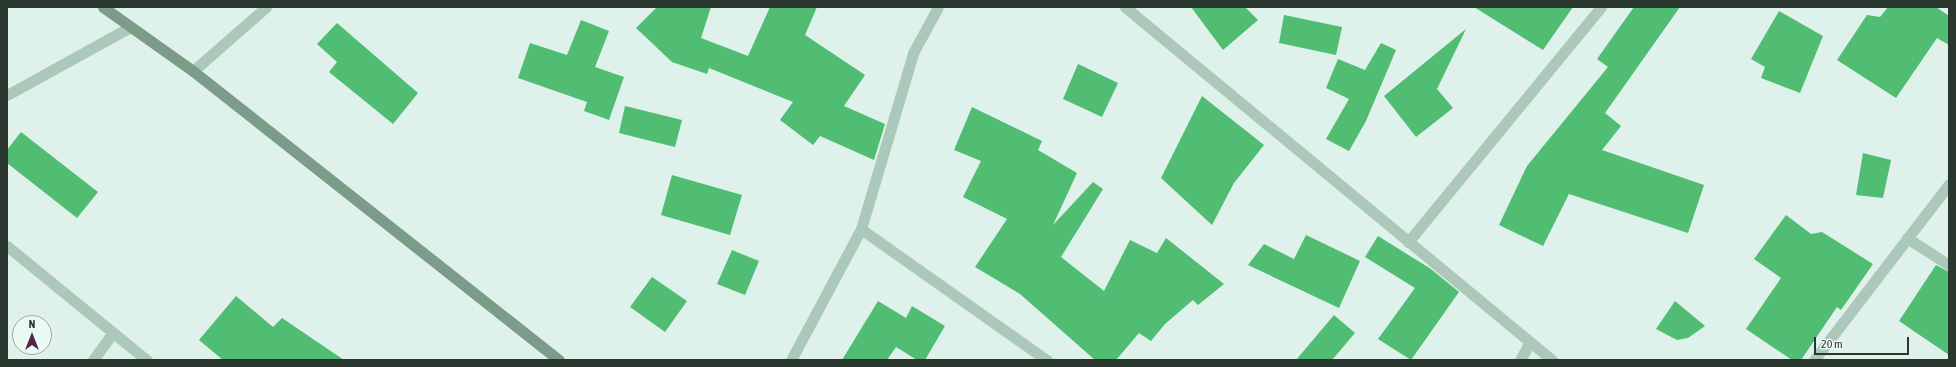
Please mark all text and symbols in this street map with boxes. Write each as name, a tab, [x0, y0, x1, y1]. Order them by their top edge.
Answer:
north arrow	[12, 315, 52, 355]
text: N	[29, 318, 35, 330]
scale bar	[1816, 329, 1911, 355]
text: 20 m	[1821, 337, 1843, 351]

